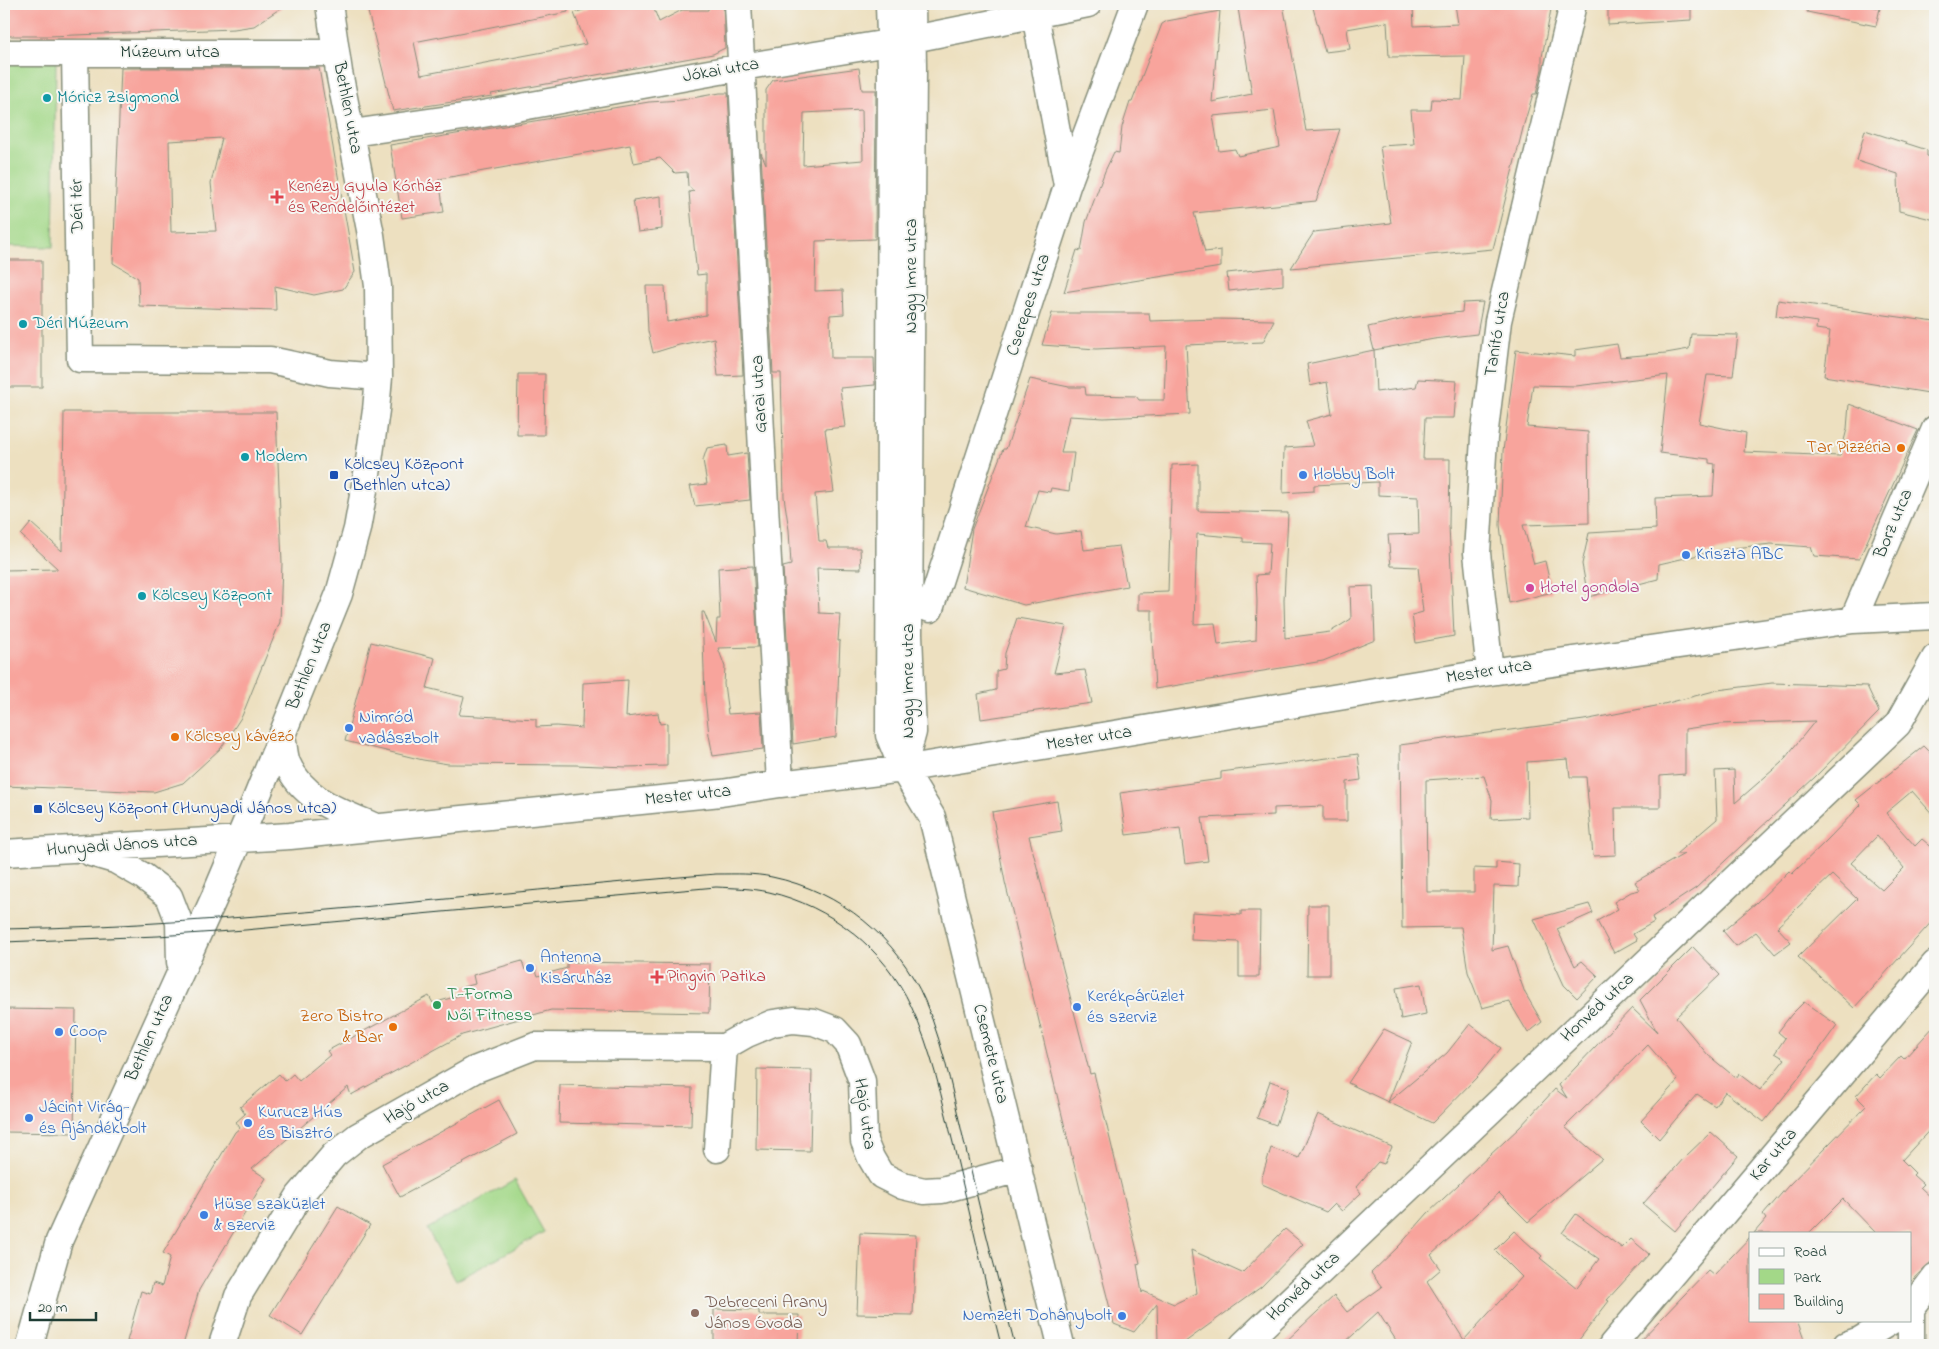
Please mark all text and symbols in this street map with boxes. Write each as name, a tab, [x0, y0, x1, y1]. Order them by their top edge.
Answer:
street label: Múzeum utca	[120, 40, 220, 66]
street label: Jókai utca	[681, 52, 761, 90]
street label: Bethlen utca	[325, 59, 369, 156]
place label: Móricz Zsigmond	[57, 85, 179, 112]
marker: Móricz Zsigmond	[41, 92, 53, 104]
place label: Kenézy Gyula Kórház és Rendelőintézet	[288, 174, 442, 221]
street label: Déri tér	[65, 178, 91, 234]
marker: Kenézy Gyula Kórház és Rendelőintézet	[270, 190, 284, 204]
street label: Nagy Imre utca	[899, 219, 926, 333]
street label: Cserepes utca	[1000, 250, 1058, 360]
street label: Tanító utca	[1478, 289, 1518, 379]
place label: Déri Múzeum	[32, 311, 129, 337]
marker: Déri Múzeum	[17, 318, 29, 330]
street label: Garai utca	[745, 354, 775, 434]
place label: Tar Pizzéria	[1807, 435, 1891, 461]
marker: Tar Pizzéria	[1895, 442, 1907, 454]
place label: Modem	[255, 444, 307, 470]
marker: Modem	[239, 451, 251, 463]
place label: Kölcsey Központ (Bethlen utca)	[344, 452, 464, 499]
place label: Hobby Bolt	[1313, 462, 1395, 488]
marker: Kölcsey Központ (Bethlen utca)	[328, 469, 340, 481]
marker: Hobby Bolt	[1297, 469, 1309, 481]
street label: Borz utca	[1867, 485, 1920, 564]
place label: Kriszta ABC	[1696, 542, 1784, 568]
marker: Kriszta ABC	[1680, 549, 1692, 561]
place label: Hotel gondola	[1540, 575, 1639, 602]
marker: Hotel gondola	[1524, 582, 1536, 594]
place label: Kölcsey Központ	[152, 583, 272, 609]
marker: Kölcsey Központ	[136, 590, 148, 602]
street label: Bethlen utca	[280, 618, 340, 715]
street label: Nagy Imre utca	[896, 624, 923, 738]
street label: Mester utca	[1444, 652, 1534, 692]
place label: Nimród vadászbolt	[359, 705, 439, 752]
street label: Mester utca	[1044, 719, 1134, 759]
marker: Nimród vadászbolt	[343, 722, 355, 734]
place label: Kölcsey kávézó	[185, 724, 294, 750]
marker: Kölcsey kávézó	[169, 731, 181, 743]
street label: Mester utca	[644, 779, 732, 813]
place label: Kölcsey Központ (Hunyadi János utca)	[48, 796, 336, 822]
marker: Kölcsey Központ (Hunyadi János utca)	[32, 803, 44, 815]
street label: Hunyadi János utca	[46, 828, 198, 864]
place label: Antenna Kisáruház	[540, 945, 612, 992]
marker: Antenna Kisáruház	[524, 962, 536, 974]
place label: Pingvin Patika	[667, 964, 766, 991]
street label: Honvéd utca	[1555, 967, 1641, 1049]
marker: Pingvin Patika	[651, 971, 663, 983]
place label: T-Forma Női Fitness	[447, 982, 532, 1029]
place label: Kerékpárüzlet és szerviz	[1087, 984, 1185, 1031]
street label: Bethlen utca	[119, 990, 181, 1087]
marker: T-Forma Női Fitness	[431, 999, 443, 1011]
street label: Csemete utca	[965, 1001, 1015, 1107]
marker: Kerékpárüzlet és szerviz	[1071, 1001, 1083, 1013]
place label: Zero Bistro & Bar	[300, 1004, 383, 1051]
place label: Coop	[69, 1019, 108, 1045]
marker: Zero Bistro & Bar	[387, 1021, 399, 1033]
marker: Coop	[53, 1026, 65, 1038]
street label: Hajó utca	[379, 1074, 455, 1132]
street label: Hajó utca	[846, 1077, 882, 1151]
place label: Jácint Virág- és Ajándékbolt	[39, 1095, 147, 1142]
place label: Kurucz Hús és Bisztró	[258, 1100, 343, 1147]
marker: Jácint Virág- és Ajándékbolt	[23, 1112, 35, 1124]
marker: Kurucz Hús és Bisztró	[242, 1117, 254, 1129]
street label: Kar utca	[1744, 1123, 1804, 1187]
place label: Hüse szaküzlet & szerviz	[214, 1192, 326, 1239]
marker: Hüse szaküzlet & szerviz	[198, 1209, 210, 1221]
legend	[1749, 1232, 1912, 1322]
text: Road	[1794, 1241, 1827, 1263]
street label: Honvéd utca	[1261, 1246, 1347, 1328]
text: Park	[1794, 1267, 1822, 1289]
scale bar	[30, 1289, 96, 1321]
place label: Debreceni Arany János Óvoda	[704, 1290, 827, 1337]
text: Building	[1793, 1291, 1843, 1314]
text: 20 m	[38, 1297, 68, 1319]
place label: Nemzeti Dohánybolt	[962, 1303, 1112, 1329]
marker: Debreceni Arany János Óvoda	[689, 1307, 701, 1319]
marker: Nemzeti Dohánybolt	[1116, 1310, 1128, 1322]

